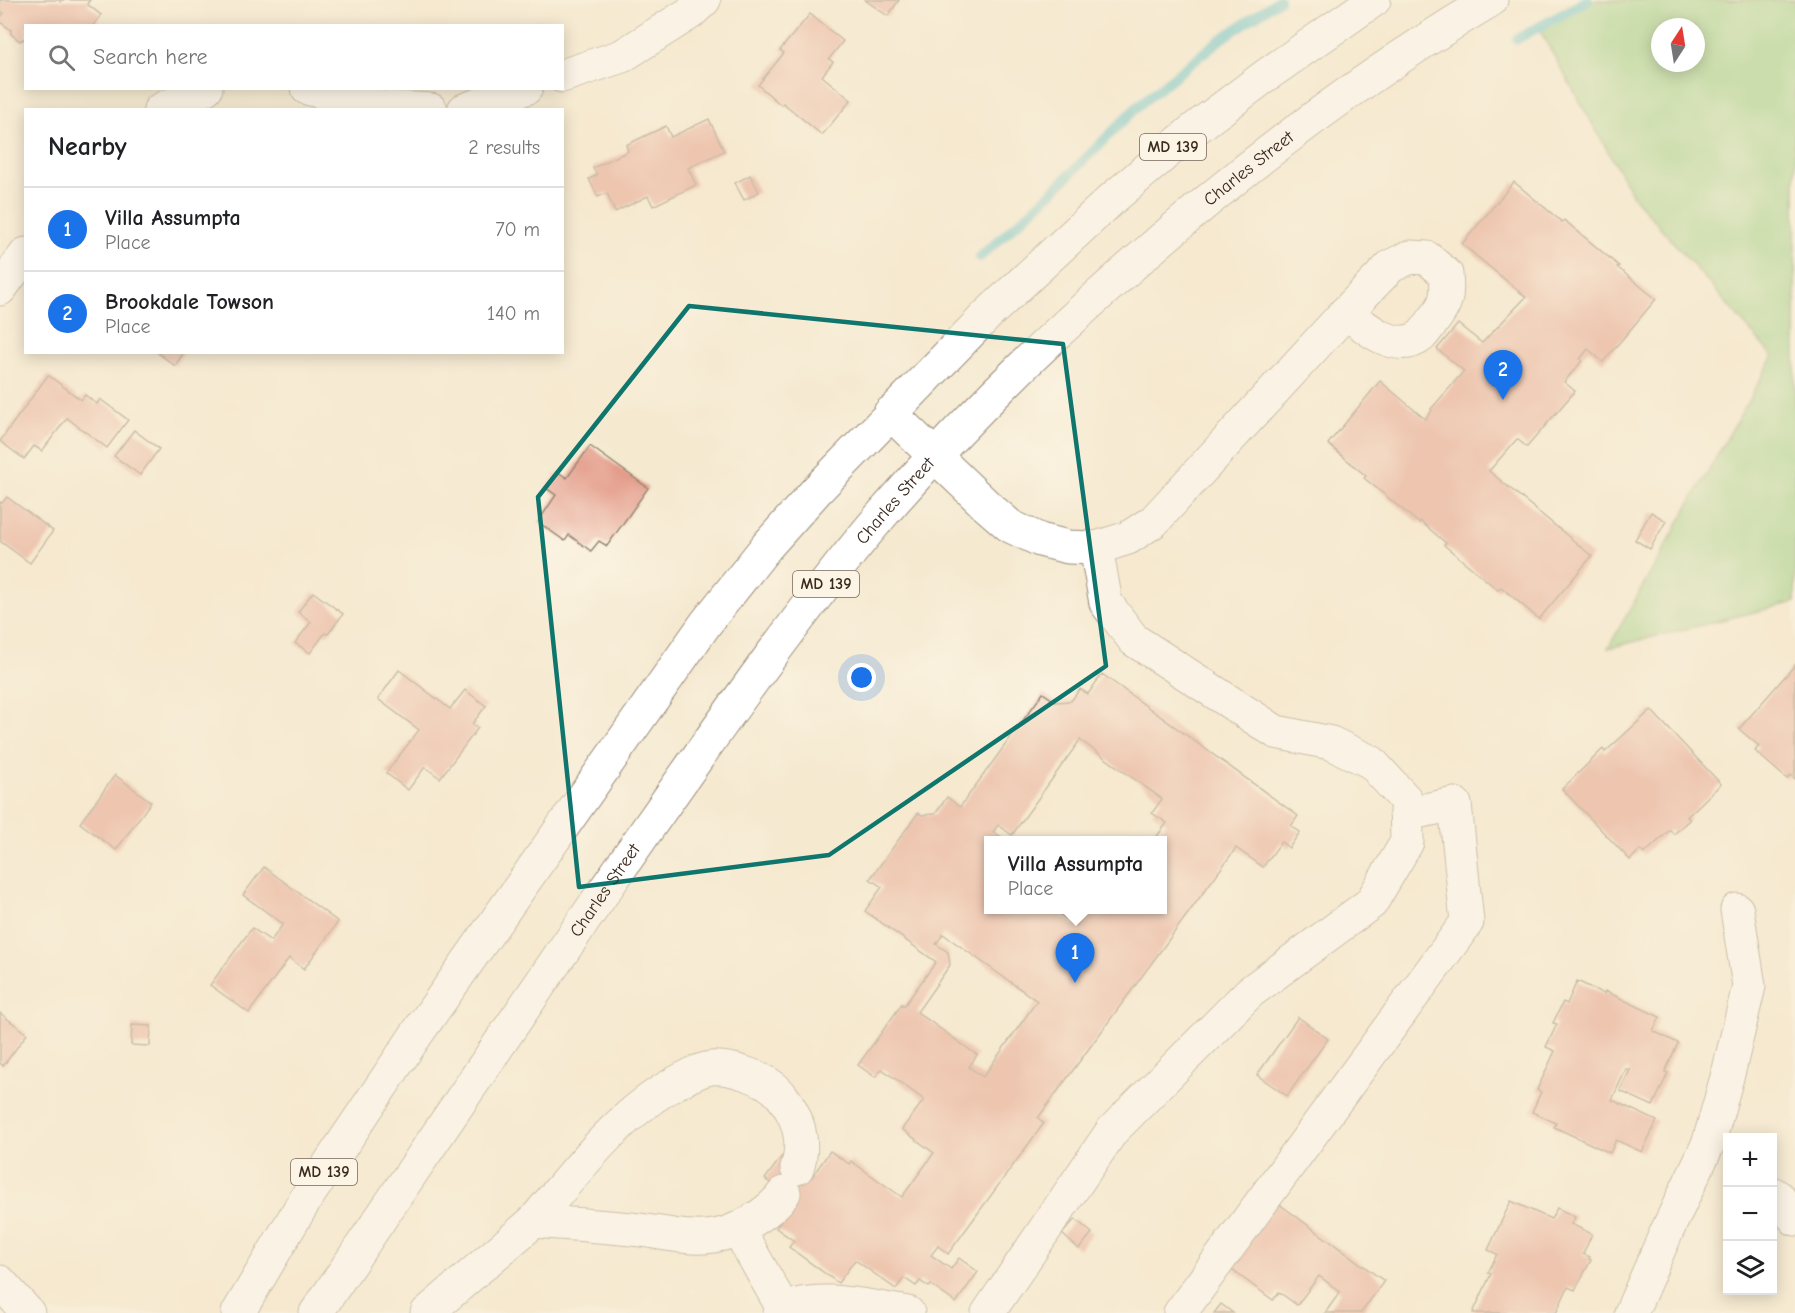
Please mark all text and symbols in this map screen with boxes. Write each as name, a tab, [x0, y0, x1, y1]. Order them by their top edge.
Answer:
north arrow	[1651, 18, 1705, 72]
search box	[24, 24, 564, 90]
icon: search	[45, 41, 78, 74]
text: Search here	[93, 44, 208, 70]
street label: Charles Street	[1199, 126, 1298, 210]
text: Nearby	[48, 132, 127, 162]
road number: MD 139	[1140, 134, 1206, 160]
text: 2 results	[468, 136, 540, 159]
text: Villa Assumpta	[105, 205, 241, 231]
text: 1	[64, 218, 71, 241]
text: 70 m	[495, 218, 540, 241]
text: Place	[105, 231, 151, 254]
text: Brookdale Towson	[105, 289, 274, 315]
text: 2	[63, 302, 72, 325]
text: 140 m	[487, 302, 540, 325]
text: Place	[105, 315, 151, 338]
pin: 2	[1484, 350, 1522, 400]
street label: Charles Street	[851, 452, 939, 548]
road number: MD 139	[793, 571, 859, 597]
your location	[847, 663, 876, 692]
popup	[984, 836, 1167, 914]
street label: Charles Street	[565, 839, 645, 941]
text: Villa Assumpta	[1008, 851, 1143, 877]
text: Place	[1008, 877, 1053, 900]
pin: 1	[1056, 934, 1094, 983]
map controls	[1723, 1133, 1777, 1295]
button: +	[1723, 1133, 1777, 1187]
road number: MD 139	[291, 1159, 357, 1185]
button: −	[1723, 1187, 1777, 1241]
button: layers	[1723, 1241, 1777, 1295]

